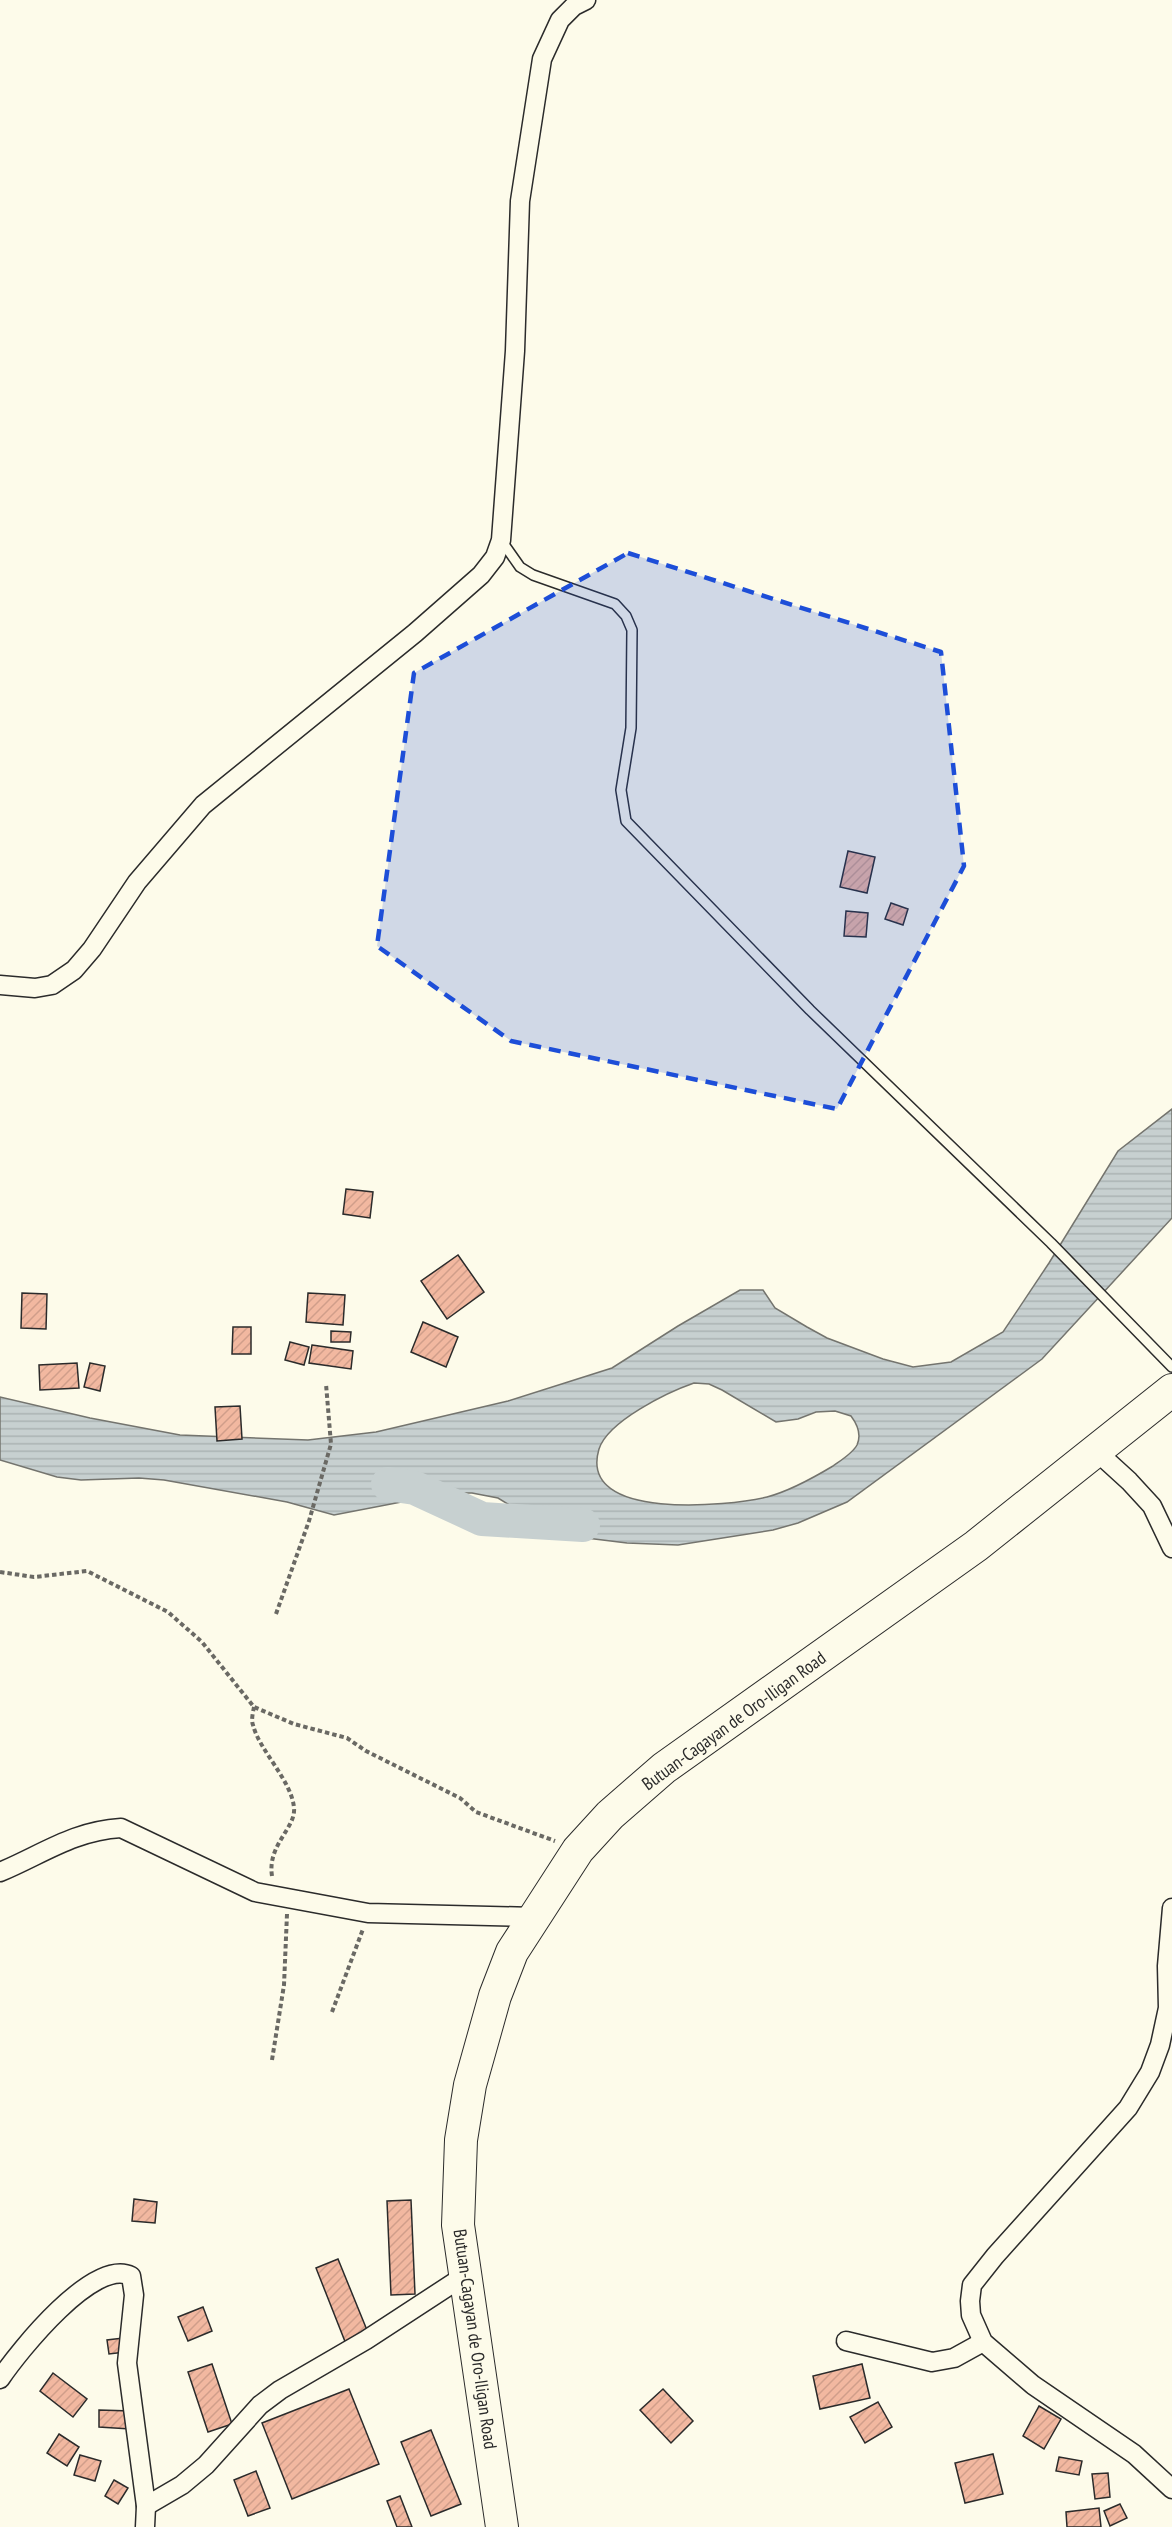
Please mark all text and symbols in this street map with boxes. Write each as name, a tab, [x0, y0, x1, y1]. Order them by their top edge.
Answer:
street label: Butuan-Cagayan de Oro-Iligan Road	[637, 1646, 830, 1795]
street label: Butuan-Cagayan de Oro-Iligan Road	[449, 2227, 502, 2450]

